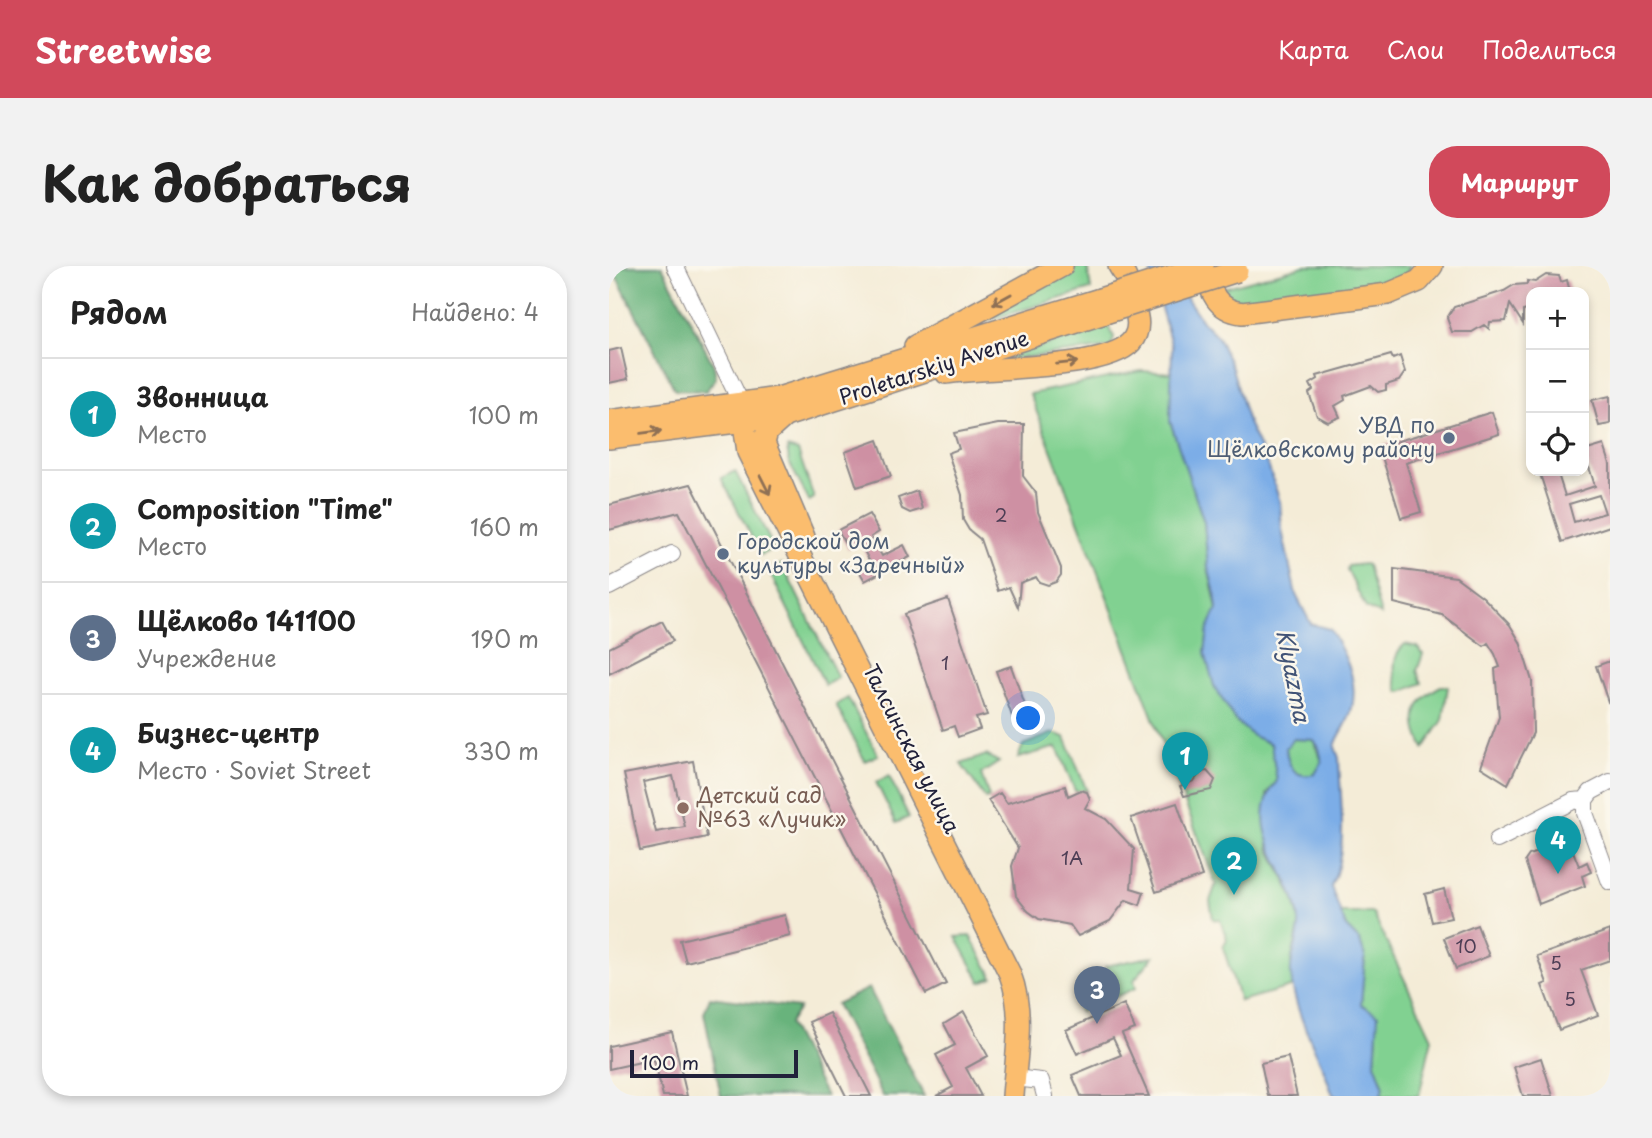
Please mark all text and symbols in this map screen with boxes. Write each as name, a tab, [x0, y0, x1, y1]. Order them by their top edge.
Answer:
text: Streetwise	[35, 24, 212, 74]
text: Карта	[1278, 31, 1349, 67]
text: Слои	[1387, 31, 1444, 67]
text: Поделиться	[1482, 31, 1617, 67]
text: Как добраться	[42, 145, 412, 219]
button: Маршрут	[1429, 146, 1610, 218]
map controls	[1526, 287, 1589, 476]
button: +	[1526, 287, 1589, 350]
text: Рядом	[70, 289, 168, 334]
one-way arrow	[993, 292, 1013, 306]
text: Найдено: 4	[411, 294, 539, 329]
street label: Proletarskiy Avenue	[835, 320, 1032, 412]
button: −	[1526, 350, 1589, 413]
one-way arrow	[1055, 356, 1078, 369]
text: Звонница	[137, 377, 269, 416]
text: 1	[88, 397, 99, 432]
text: 100 m	[469, 397, 539, 432]
place label: УВД по Щёлковскому району	[1207, 408, 1435, 464]
button: locate	[1526, 413, 1589, 476]
text: Место	[137, 416, 207, 451]
one-way arrow	[639, 426, 662, 439]
marker: УВД по Щёлковскому району	[1441, 430, 1457, 446]
one-way arrow	[758, 474, 772, 495]
text: Composition "Time"	[137, 489, 393, 528]
house number: 2	[995, 501, 1007, 528]
text: 2	[85, 509, 101, 544]
text: 160 m	[470, 509, 539, 544]
place label: Городской дом культуры «Заречный»	[737, 524, 965, 580]
text: Место	[137, 528, 207, 563]
marker: Городской дом культуры «Заречный»	[715, 546, 731, 562]
text: Щёлково 141100	[137, 601, 356, 640]
text: 3	[85, 621, 101, 656]
text: 190 m	[471, 621, 539, 656]
water label: Klyazma	[1268, 626, 1321, 726]
text: Учреждение	[137, 640, 277, 675]
house number: 1	[941, 649, 949, 676]
street label: Талсинская улица	[856, 658, 970, 839]
your location	[1011, 701, 1045, 735]
text: Бизнес-центр	[137, 713, 320, 752]
pin: 1	[1162, 732, 1208, 790]
text: 4	[85, 733, 101, 768]
text: 330 m	[463, 733, 539, 768]
text: Место · Soviet Street	[137, 752, 371, 787]
place label: Детский сад №63 «Лучик»	[696, 778, 846, 834]
marker: Детский сад №63 «Лучик»	[675, 800, 691, 816]
pin: 4	[1535, 816, 1581, 874]
pin: 2	[1211, 837, 1257, 895]
house number: 1А	[1061, 844, 1083, 871]
house number: 10	[1455, 932, 1477, 959]
house number: 5	[1550, 949, 1562, 976]
pin: 3	[1074, 966, 1120, 1024]
house number: 5	[1564, 985, 1576, 1012]
scale bar	[630, 1047, 798, 1079]
text: 100 m	[641, 1048, 699, 1076]

